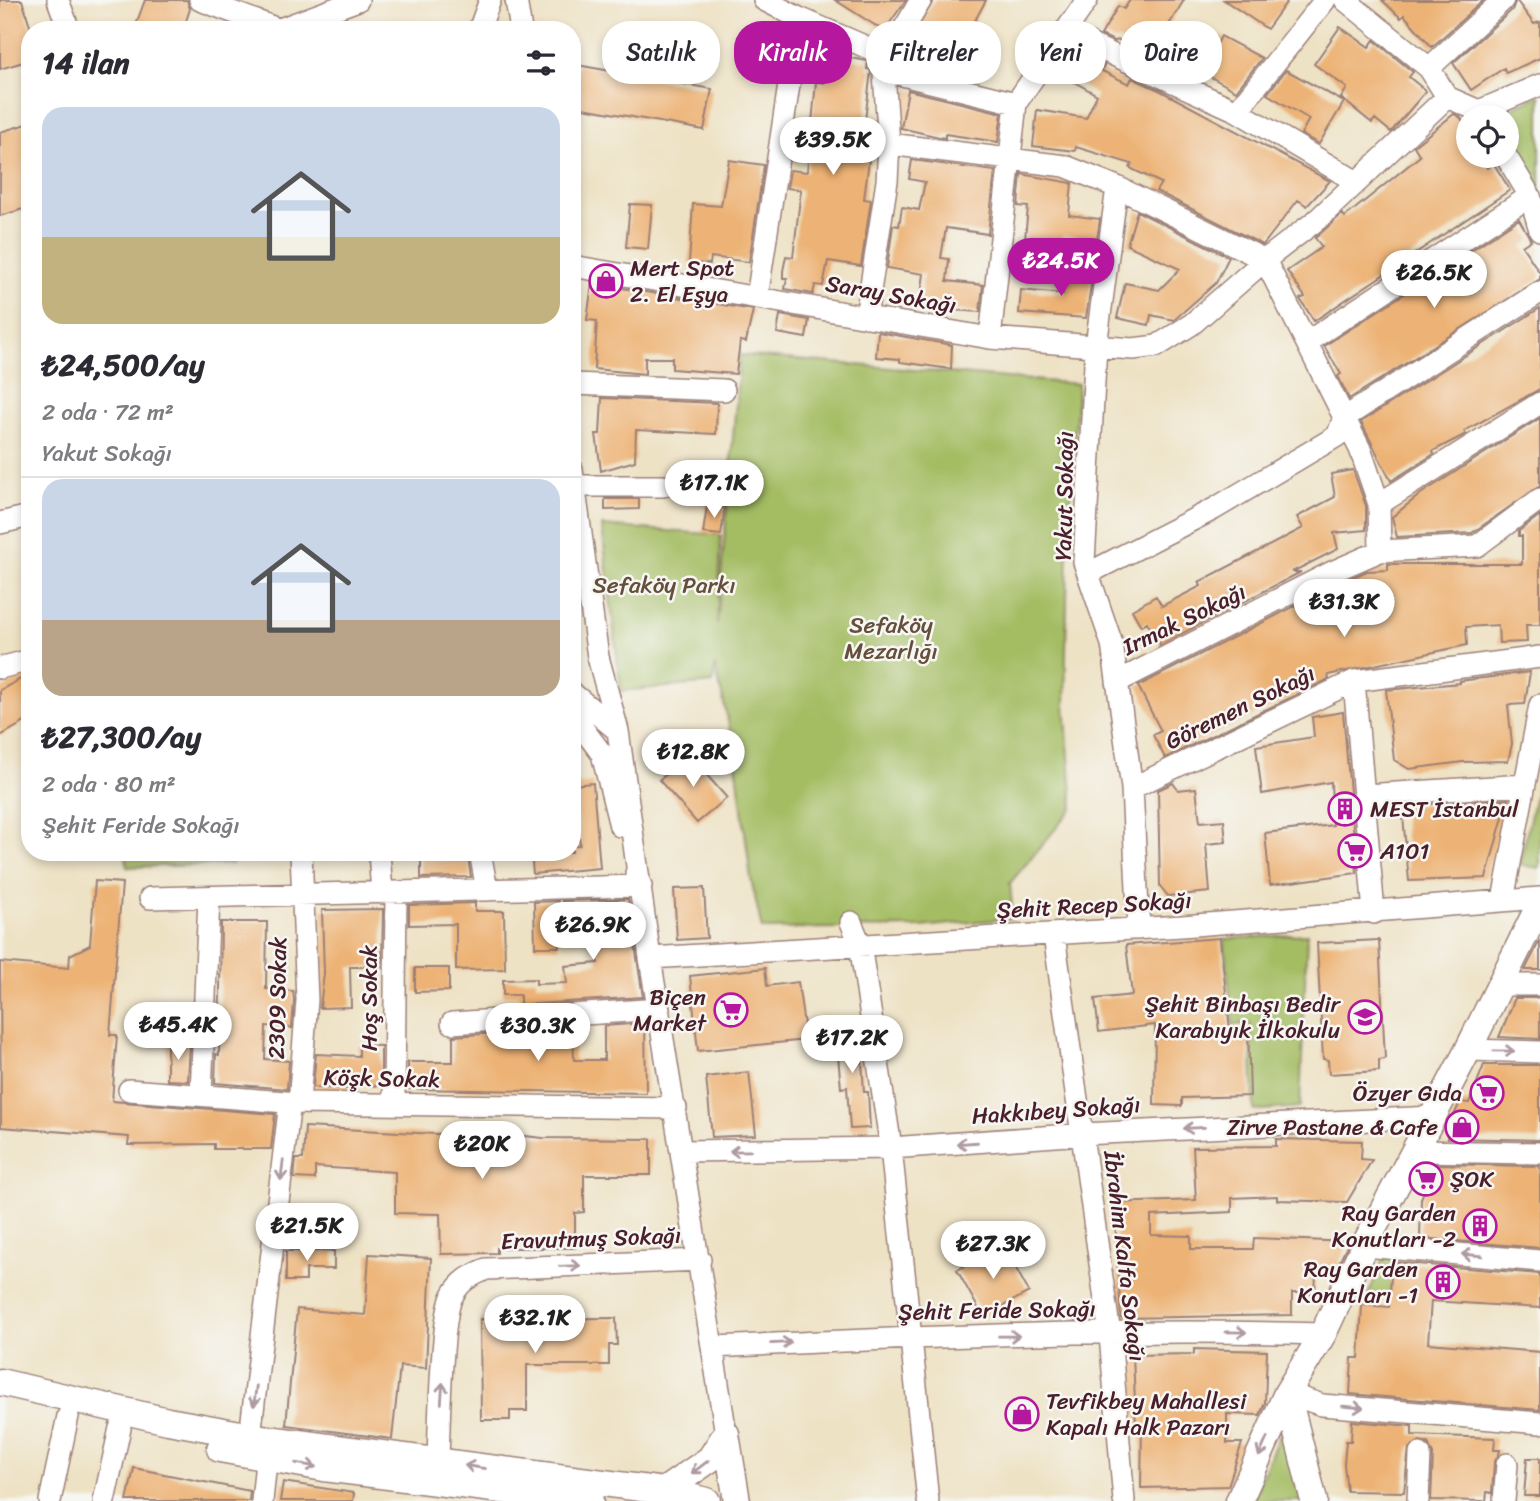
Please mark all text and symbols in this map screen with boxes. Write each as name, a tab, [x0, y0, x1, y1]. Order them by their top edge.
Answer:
chip: Satılık	[602, 21, 720, 84]
chip: Kiralık	[734, 21, 852, 84]
chip: Filtreler	[866, 21, 1001, 84]
chip: Yeni	[1015, 21, 1106, 84]
chip: Daire	[1120, 21, 1222, 84]
text: 14 ilan	[42, 36, 129, 90]
icon: filters	[522, 44, 560, 82]
map controls	[1456, 105, 1519, 168]
button: locate	[1456, 105, 1519, 168]
pin: ₺39.5K	[776, 118, 890, 177]
text: ₺39.5K	[796, 119, 870, 160]
icon: home	[238, 153, 364, 279]
pin: ₺24.5K	[1004, 238, 1118, 298]
text: ₺24.5K	[1023, 240, 1099, 281]
place label: Mert Spot 2. El Eşya	[630, 248, 734, 315]
pin: ₺26.5K	[1377, 250, 1491, 310]
text: ₺26.5K	[1397, 252, 1471, 293]
shop icon: Mert Spot 2. El Eşya	[587, 262, 625, 300]
street label: Saray Sokağı	[822, 263, 960, 326]
text: ₺24,500/ay	[42, 338, 204, 392]
text: 2 oda · 72 m²	[42, 392, 174, 433]
street label: Yakut Sokağı	[1043, 431, 1086, 561]
text: Yakut Sokağı	[42, 433, 172, 474]
pin: ₺17.1K	[657, 461, 771, 520]
text: ₺17.1K	[681, 462, 747, 503]
icon: home	[238, 525, 364, 651]
park label: Sefaköy Parkı	[592, 565, 736, 606]
street label: Irmak Sokağı	[1114, 572, 1253, 668]
pin: ₺31.3K	[1287, 580, 1401, 639]
text: ₺31.3K	[1310, 581, 1378, 622]
park label: Sefaköy Mezarlığı	[844, 605, 938, 672]
street label: Göremen Sokağı	[1158, 653, 1322, 762]
text: ₺27,300/ay	[42, 710, 201, 764]
pin: ₺12.8K	[636, 730, 750, 789]
text: ₺12.8K	[658, 731, 728, 772]
text: 2 oda · 80 m²	[42, 764, 176, 805]
place label: MEST İstanbul	[1370, 789, 1519, 830]
building icon: MEST İstanbul	[1326, 790, 1364, 828]
text: Şehit Feride Sokağı	[42, 805, 240, 846]
place label: A101	[1379, 831, 1429, 872]
supermarket icon: A101	[1336, 832, 1374, 870]
street label: Şehit Recep Sokağı	[996, 880, 1192, 931]
pin: ₺26.9K	[536, 902, 650, 962]
text: ₺26.9K	[556, 904, 630, 945]
street label: 2309 Sokak	[256, 936, 299, 1060]
street label: Hoş Sokak	[349, 945, 390, 1051]
place label: Biçen Market	[633, 977, 708, 1044]
place label: Şehit Binbaşı Bedir Karabıyık İlkokulu	[1145, 984, 1342, 1051]
supermarket icon: Biçen Market	[712, 991, 750, 1029]
school or university icon: Şehit Binbaşı Bedir Karabıyık İlkokulu	[1346, 998, 1384, 1036]
pin: ₺45.4K	[121, 1002, 235, 1062]
text: ₺45.4K	[140, 1004, 216, 1045]
pin: ₺30.3K	[481, 1004, 595, 1063]
text: ₺30.3K	[501, 1005, 575, 1046]
pin: ₺17.2K	[795, 1016, 909, 1075]
text: ₺17.2K	[817, 1017, 887, 1058]
one-way arrow	[1492, 1045, 1515, 1058]
street label: Köşk Sokak	[323, 1057, 441, 1100]
place label: Özyer Gıda	[1353, 1073, 1462, 1114]
supermarket icon: Özyer Gıda	[1468, 1074, 1506, 1112]
street label: Hakkıbey Sokağı	[970, 1084, 1142, 1137]
place label: Zirve Pastane & Cafe	[1226, 1107, 1438, 1148]
shop icon: Zirve Pastane & Cafe	[1443, 1108, 1481, 1146]
pin: ₺20K	[441, 1122, 523, 1181]
one-way arrow	[1183, 1122, 1206, 1135]
text: ₺20K	[455, 1123, 509, 1164]
one-way arrow	[956, 1136, 979, 1149]
one-way arrow	[728, 1144, 751, 1157]
street label: İbrahim Kalfa Sokağı	[1091, 1147, 1158, 1364]
one-way arrow	[275, 1158, 288, 1181]
place label: ŞOK	[1450, 1159, 1494, 1200]
supermarket icon: ŞOK	[1407, 1160, 1445, 1198]
place label: Ray Garden Konutları -2	[1332, 1193, 1456, 1260]
pin: ₺21.5K	[250, 1204, 364, 1263]
text: ₺21.5K	[272, 1205, 342, 1246]
building icon: Ray Garden Konutları -2	[1461, 1207, 1499, 1245]
street label: Eravutmuş Sokağı	[500, 1215, 682, 1262]
pin: ₺27.3K	[936, 1222, 1050, 1281]
text: ₺27.3K	[957, 1223, 1029, 1264]
one-way arrow	[1461, 1248, 1484, 1261]
place label: Ray Garden Konutları -1	[1297, 1249, 1418, 1316]
one-way arrow	[558, 1259, 581, 1272]
building icon: Ray Garden Konutları -1	[1424, 1263, 1462, 1301]
street label: Şehit Feride Sokağı	[898, 1288, 1096, 1333]
pin: ₺32.1K	[478, 1296, 592, 1355]
text: ₺32.1K	[500, 1297, 570, 1338]
one-way arrow	[1224, 1325, 1247, 1339]
one-way arrow	[997, 1329, 1020, 1343]
one-way arrow	[769, 1337, 792, 1350]
place label: Tevfikbey Mahallesi Kapalı Halk Pazarı	[1046, 1381, 1247, 1448]
one-way arrow	[436, 1383, 449, 1405]
one-way arrow	[248, 1384, 261, 1407]
shop icon: Tevfikbey Mahallesi Kapalı Halk Pazarı	[1003, 1395, 1041, 1433]
one-way arrow	[1341, 1401, 1364, 1414]
one-way arrow	[1256, 1436, 1269, 1457]
one-way arrow	[294, 1459, 317, 1472]
one-way arrow	[464, 1460, 486, 1473]
one-way arrow	[691, 1460, 709, 1475]

